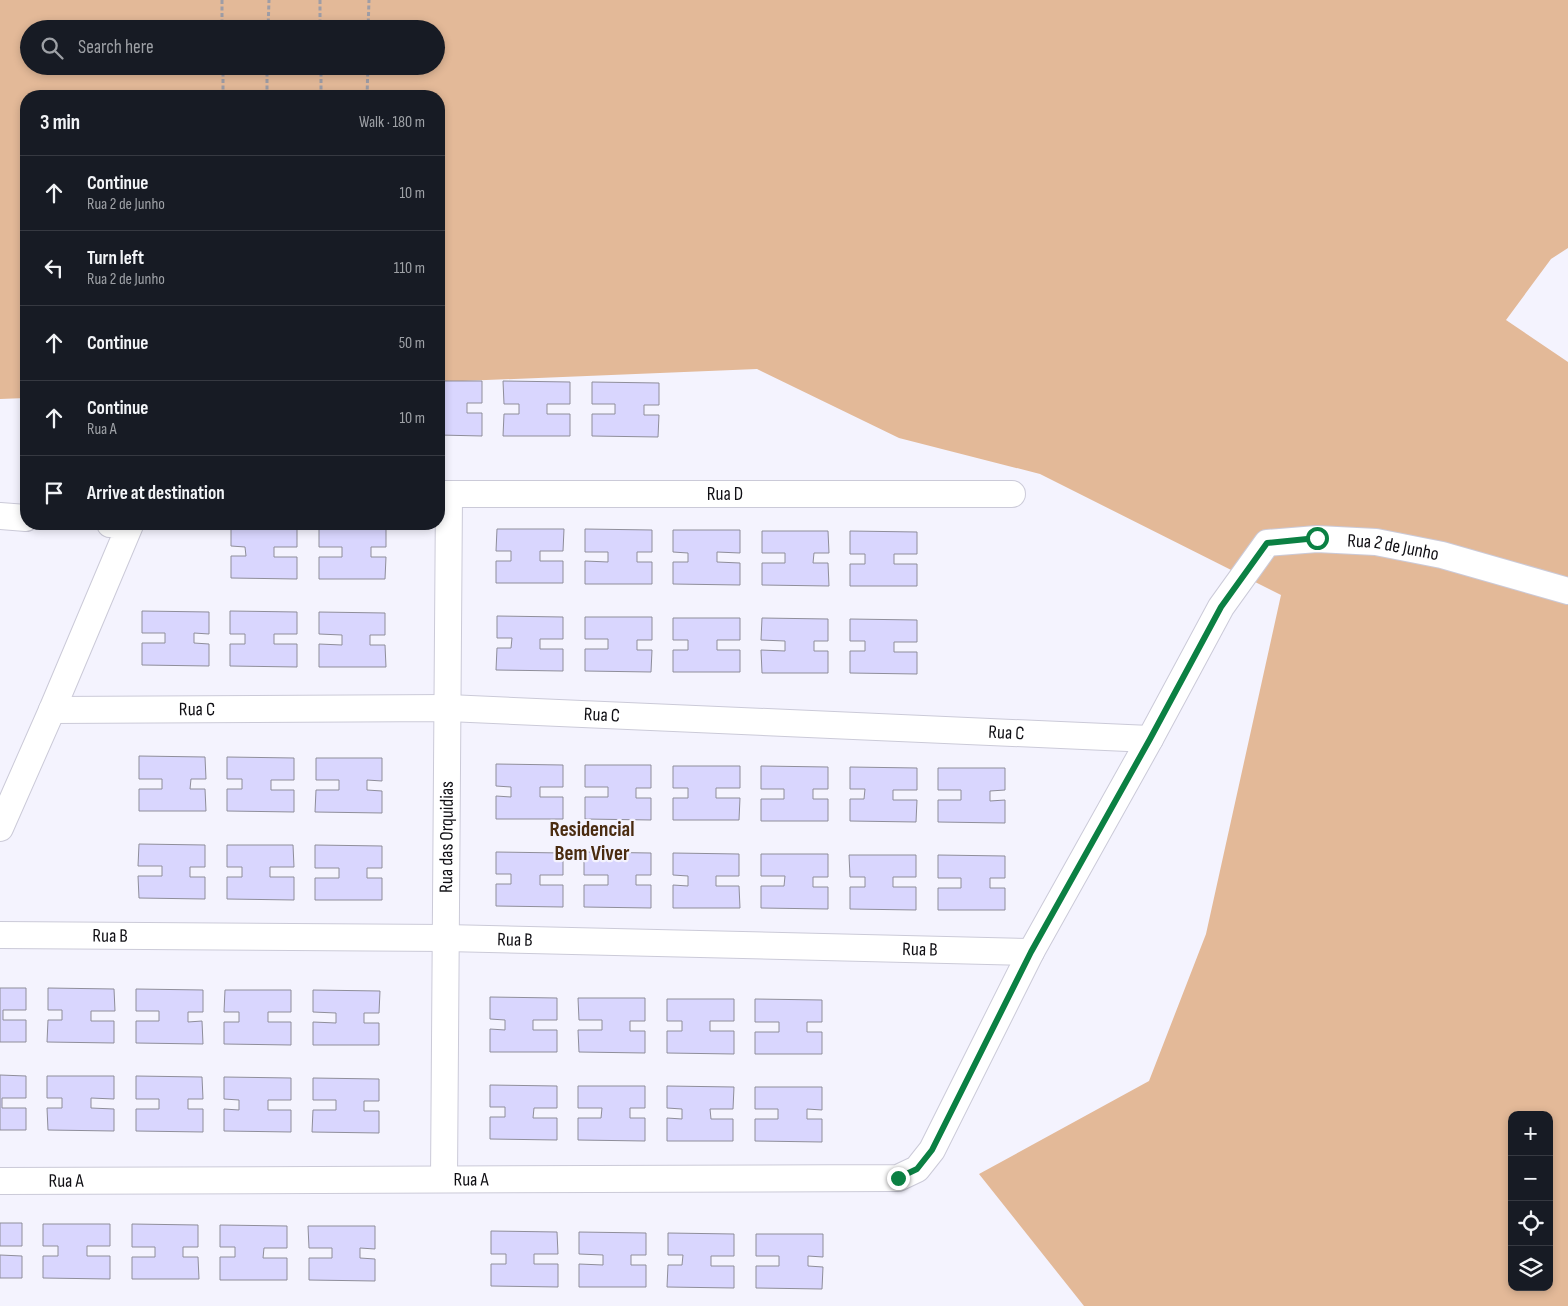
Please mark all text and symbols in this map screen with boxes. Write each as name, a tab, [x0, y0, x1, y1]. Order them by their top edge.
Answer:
search box	[20, 20, 445, 75]
icon: search	[38, 34, 66, 62]
text: Search here	[78, 36, 154, 59]
text: 3 min	[40, 110, 80, 135]
text: Walk · 180 m	[359, 113, 425, 132]
text: Continue	[87, 172, 148, 195]
icon: ahead	[40, 179, 68, 207]
text: 10 m	[399, 184, 425, 203]
text: Rua 2 de Junho	[87, 195, 165, 214]
text: Turn left	[87, 247, 144, 270]
icon: left	[40, 254, 68, 282]
text: 110 m	[394, 259, 425, 278]
text: Rua 2 de Junho	[87, 270, 165, 289]
icon: ahead	[40, 329, 68, 357]
text: Continue	[87, 332, 148, 355]
text: 50 m	[399, 334, 425, 353]
text: Continue	[87, 397, 148, 420]
icon: ahead	[40, 404, 68, 432]
text: 10 m	[399, 409, 425, 428]
text: Rua A	[87, 420, 117, 439]
icon: arrive	[40, 479, 68, 507]
text: Arrive at destination	[87, 482, 225, 505]
street label: Rua D	[707, 483, 743, 506]
route start	[1306, 527, 1329, 550]
street label: Rua 2 de Junho	[1347, 529, 1441, 566]
street label: Rua C	[179, 698, 215, 721]
street label: Rua C	[583, 703, 620, 727]
street label: Rua C	[988, 720, 1025, 745]
street label: Rua das Orquidias	[435, 781, 458, 893]
district label: Residencial Bem Viver	[550, 817, 634, 866]
street label: Rua B	[92, 924, 128, 947]
street label: Rua B	[497, 928, 533, 952]
street label: Rua B	[902, 937, 938, 961]
map controls	[1508, 1111, 1553, 1291]
button: +	[1508, 1111, 1553, 1156]
button: −	[1508, 1156, 1553, 1201]
route end	[887, 1167, 910, 1190]
street label: Rua A	[453, 1168, 490, 1191]
street label: Rua A	[48, 1169, 85, 1192]
button: locate	[1508, 1201, 1553, 1246]
button: layers	[1508, 1246, 1553, 1291]

